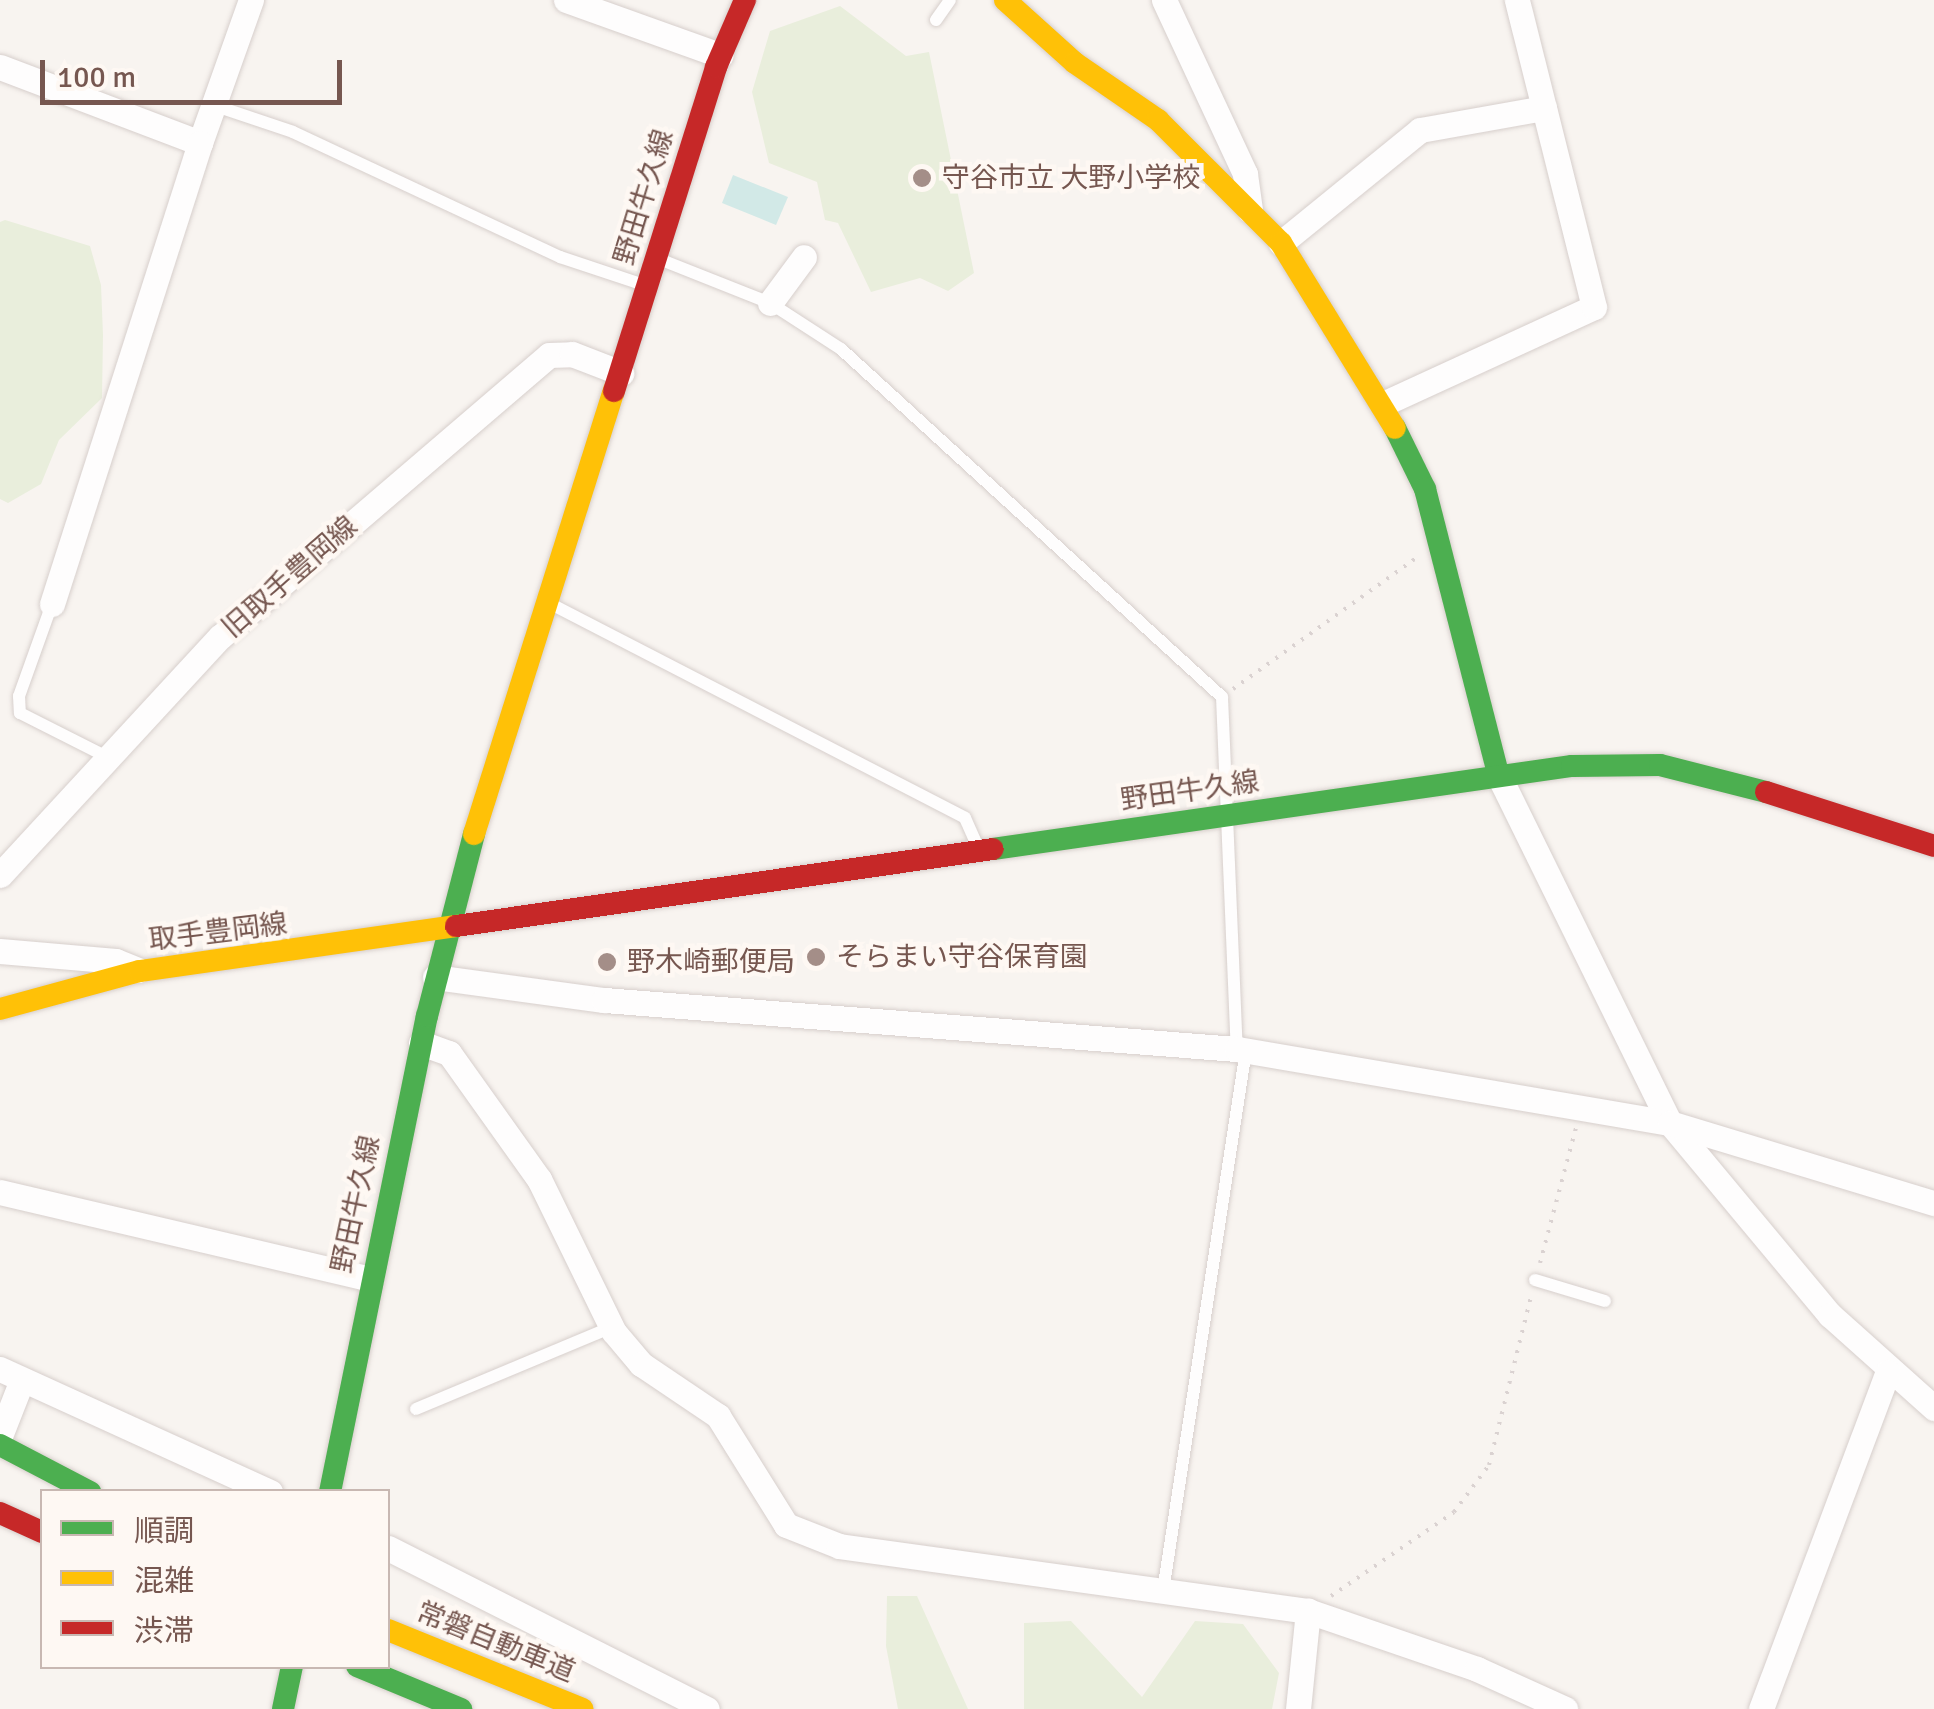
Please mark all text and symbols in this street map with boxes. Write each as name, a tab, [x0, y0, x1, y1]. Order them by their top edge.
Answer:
scale bar	[45, 40, 348, 102]
text: 100 m	[57, 59, 136, 96]
street label: 野田牛久線	[607, 125, 681, 269]
place label: 守谷市立 大野小学校	[942, 161, 1200, 195]
marker: 守谷市立 大野小学校	[911, 167, 933, 189]
street label: 旧取手豊岡線	[216, 509, 364, 645]
street label: 野田牛久線	[1118, 765, 1262, 817]
street label: 取手豊岡線	[146, 907, 290, 957]
place label: そらまい守谷保育園	[836, 940, 1088, 974]
place label: 野木崎郵便局	[627, 945, 795, 979]
marker: そらまい守谷保育園	[805, 946, 827, 968]
marker: 野木崎郵便局	[596, 951, 618, 973]
street label: 野田牛久線	[325, 1132, 387, 1276]
legend	[40, 1489, 390, 1669]
text: 順調	[134, 1513, 194, 1550]
text: 混雑	[134, 1563, 194, 1600]
street label: 常磐自動車道	[412, 1595, 580, 1689]
text: 渋滞	[134, 1613, 194, 1650]

